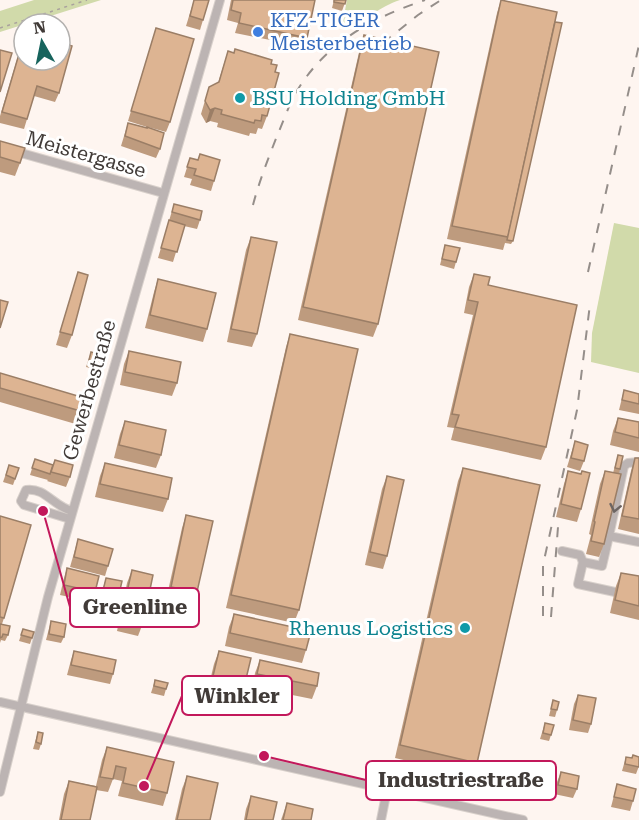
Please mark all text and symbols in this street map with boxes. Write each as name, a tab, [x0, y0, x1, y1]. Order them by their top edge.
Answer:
place label: KFZ-TIGER Meisterbetrieb	[270, 8, 412, 55]
north arrow	[12, 12, 72, 72]
text: N	[32, 17, 47, 38]
marker: KFZ-TIGER Meisterbetrieb	[251, 25, 265, 39]
place label: BSU Holding GmbH	[252, 86, 445, 110]
marker: BSU Holding GmbH	[233, 91, 247, 105]
street label: Meistergasse	[23, 125, 149, 183]
street label: Gewerbestraße	[57, 317, 121, 463]
one-way arrow	[610, 502, 623, 512]
callout: Greenline	[70, 588, 199, 627]
text: Greenline	[83, 595, 187, 619]
place label: Rhenus Logistics	[289, 616, 453, 640]
marker: Rhenus Logistics	[458, 621, 472, 635]
callout: Winkler	[182, 676, 292, 715]
text: Winkler	[194, 684, 280, 708]
callout: Industriestraße	[366, 761, 556, 800]
text: Industriestraße	[378, 768, 544, 792]

